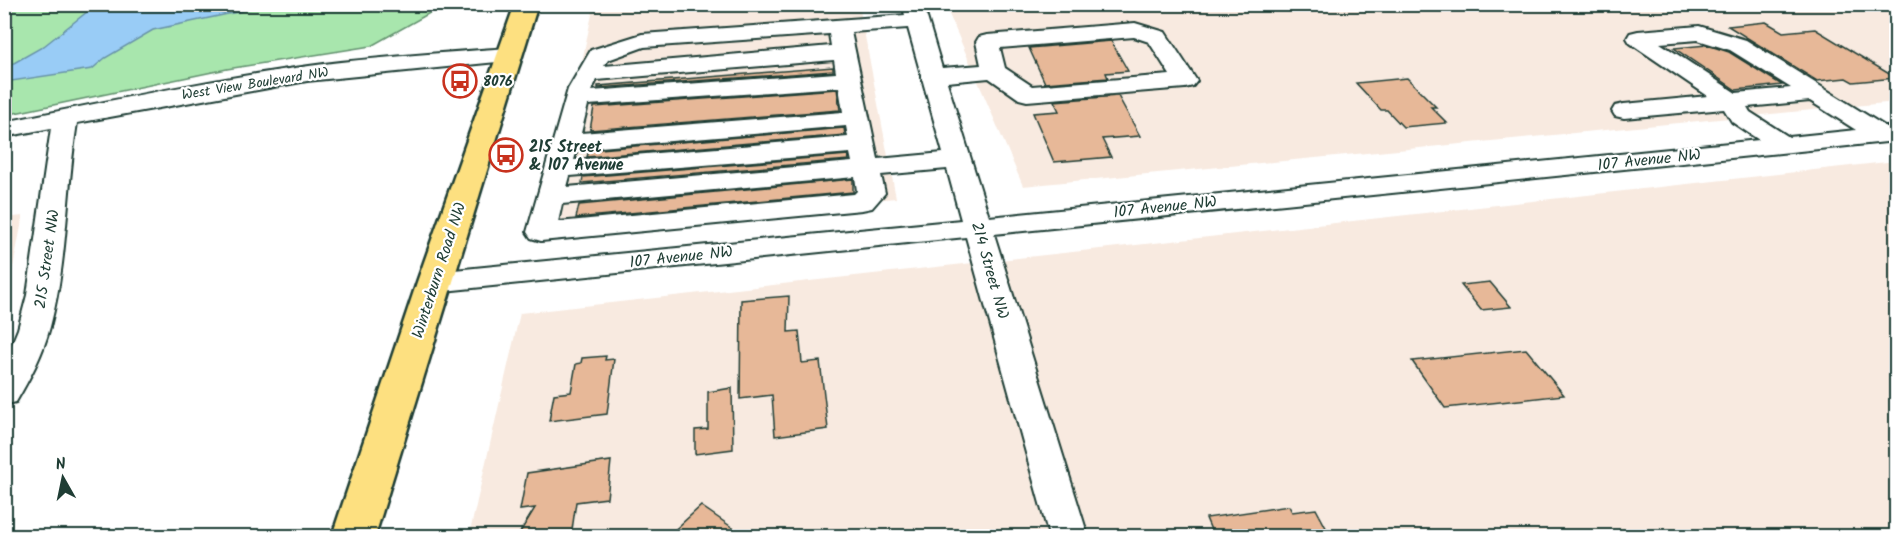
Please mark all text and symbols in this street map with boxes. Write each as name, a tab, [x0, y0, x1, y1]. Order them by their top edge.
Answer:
street label: West View Boulevard NW	[180, 62, 330, 106]
bus stop icon: 8076	[442, 63, 478, 99]
place label: 8076	[483, 71, 513, 93]
place label: 215 Street & 107 Avenue	[529, 135, 624, 178]
bus stop icon: 215 Street & 107 Avenue	[488, 137, 524, 173]
street label: 107 Avenue NW	[1596, 143, 1702, 178]
street label: 107 Avenue NW	[1112, 190, 1218, 225]
street label: Winterburn Road NW	[406, 199, 473, 342]
street label: 215 Street NW	[28, 208, 67, 310]
street label: 214 Street NW	[964, 219, 1015, 322]
street label: 107 Avenue NW	[628, 240, 734, 275]
north arrow	[33, 448, 93, 508]
text: N	[54, 452, 68, 478]

